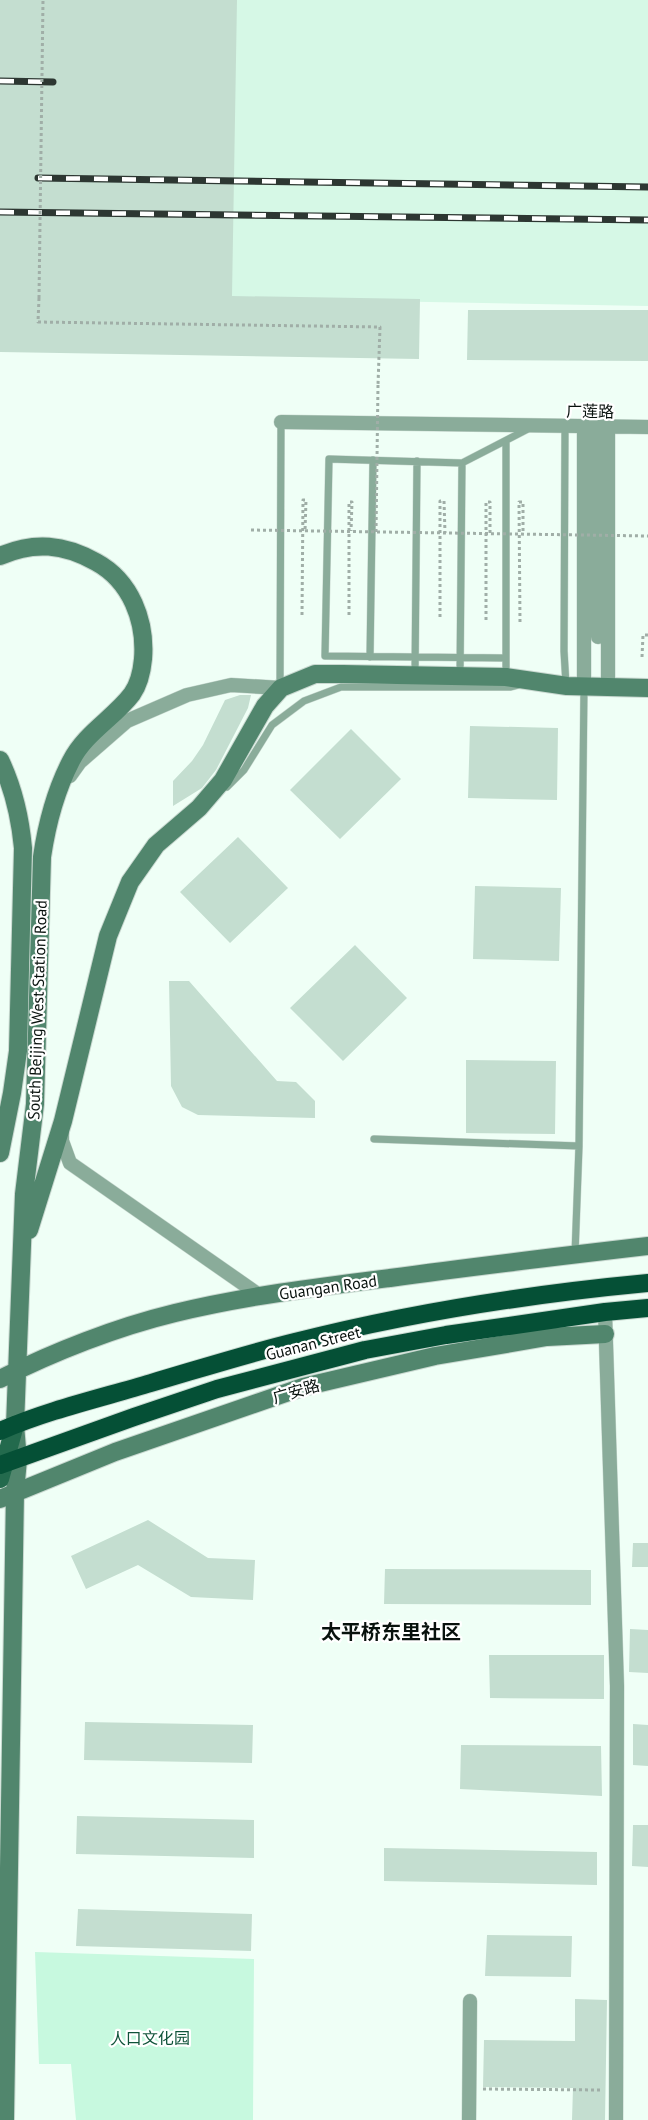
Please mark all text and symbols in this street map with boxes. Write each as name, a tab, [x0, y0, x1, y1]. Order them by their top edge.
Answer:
street label: 广莲路	[566, 401, 614, 421]
street label: South Beijing West Station Road	[23, 900, 51, 1120]
street label: Guangan Road	[278, 1270, 378, 1304]
street label: Guanan Street	[264, 1321, 363, 1364]
street label: 广安路	[270, 1375, 322, 1407]
district label: 太平桥东里社区	[321, 1619, 461, 1645]
park label: 人口文化园	[110, 2028, 190, 2048]

